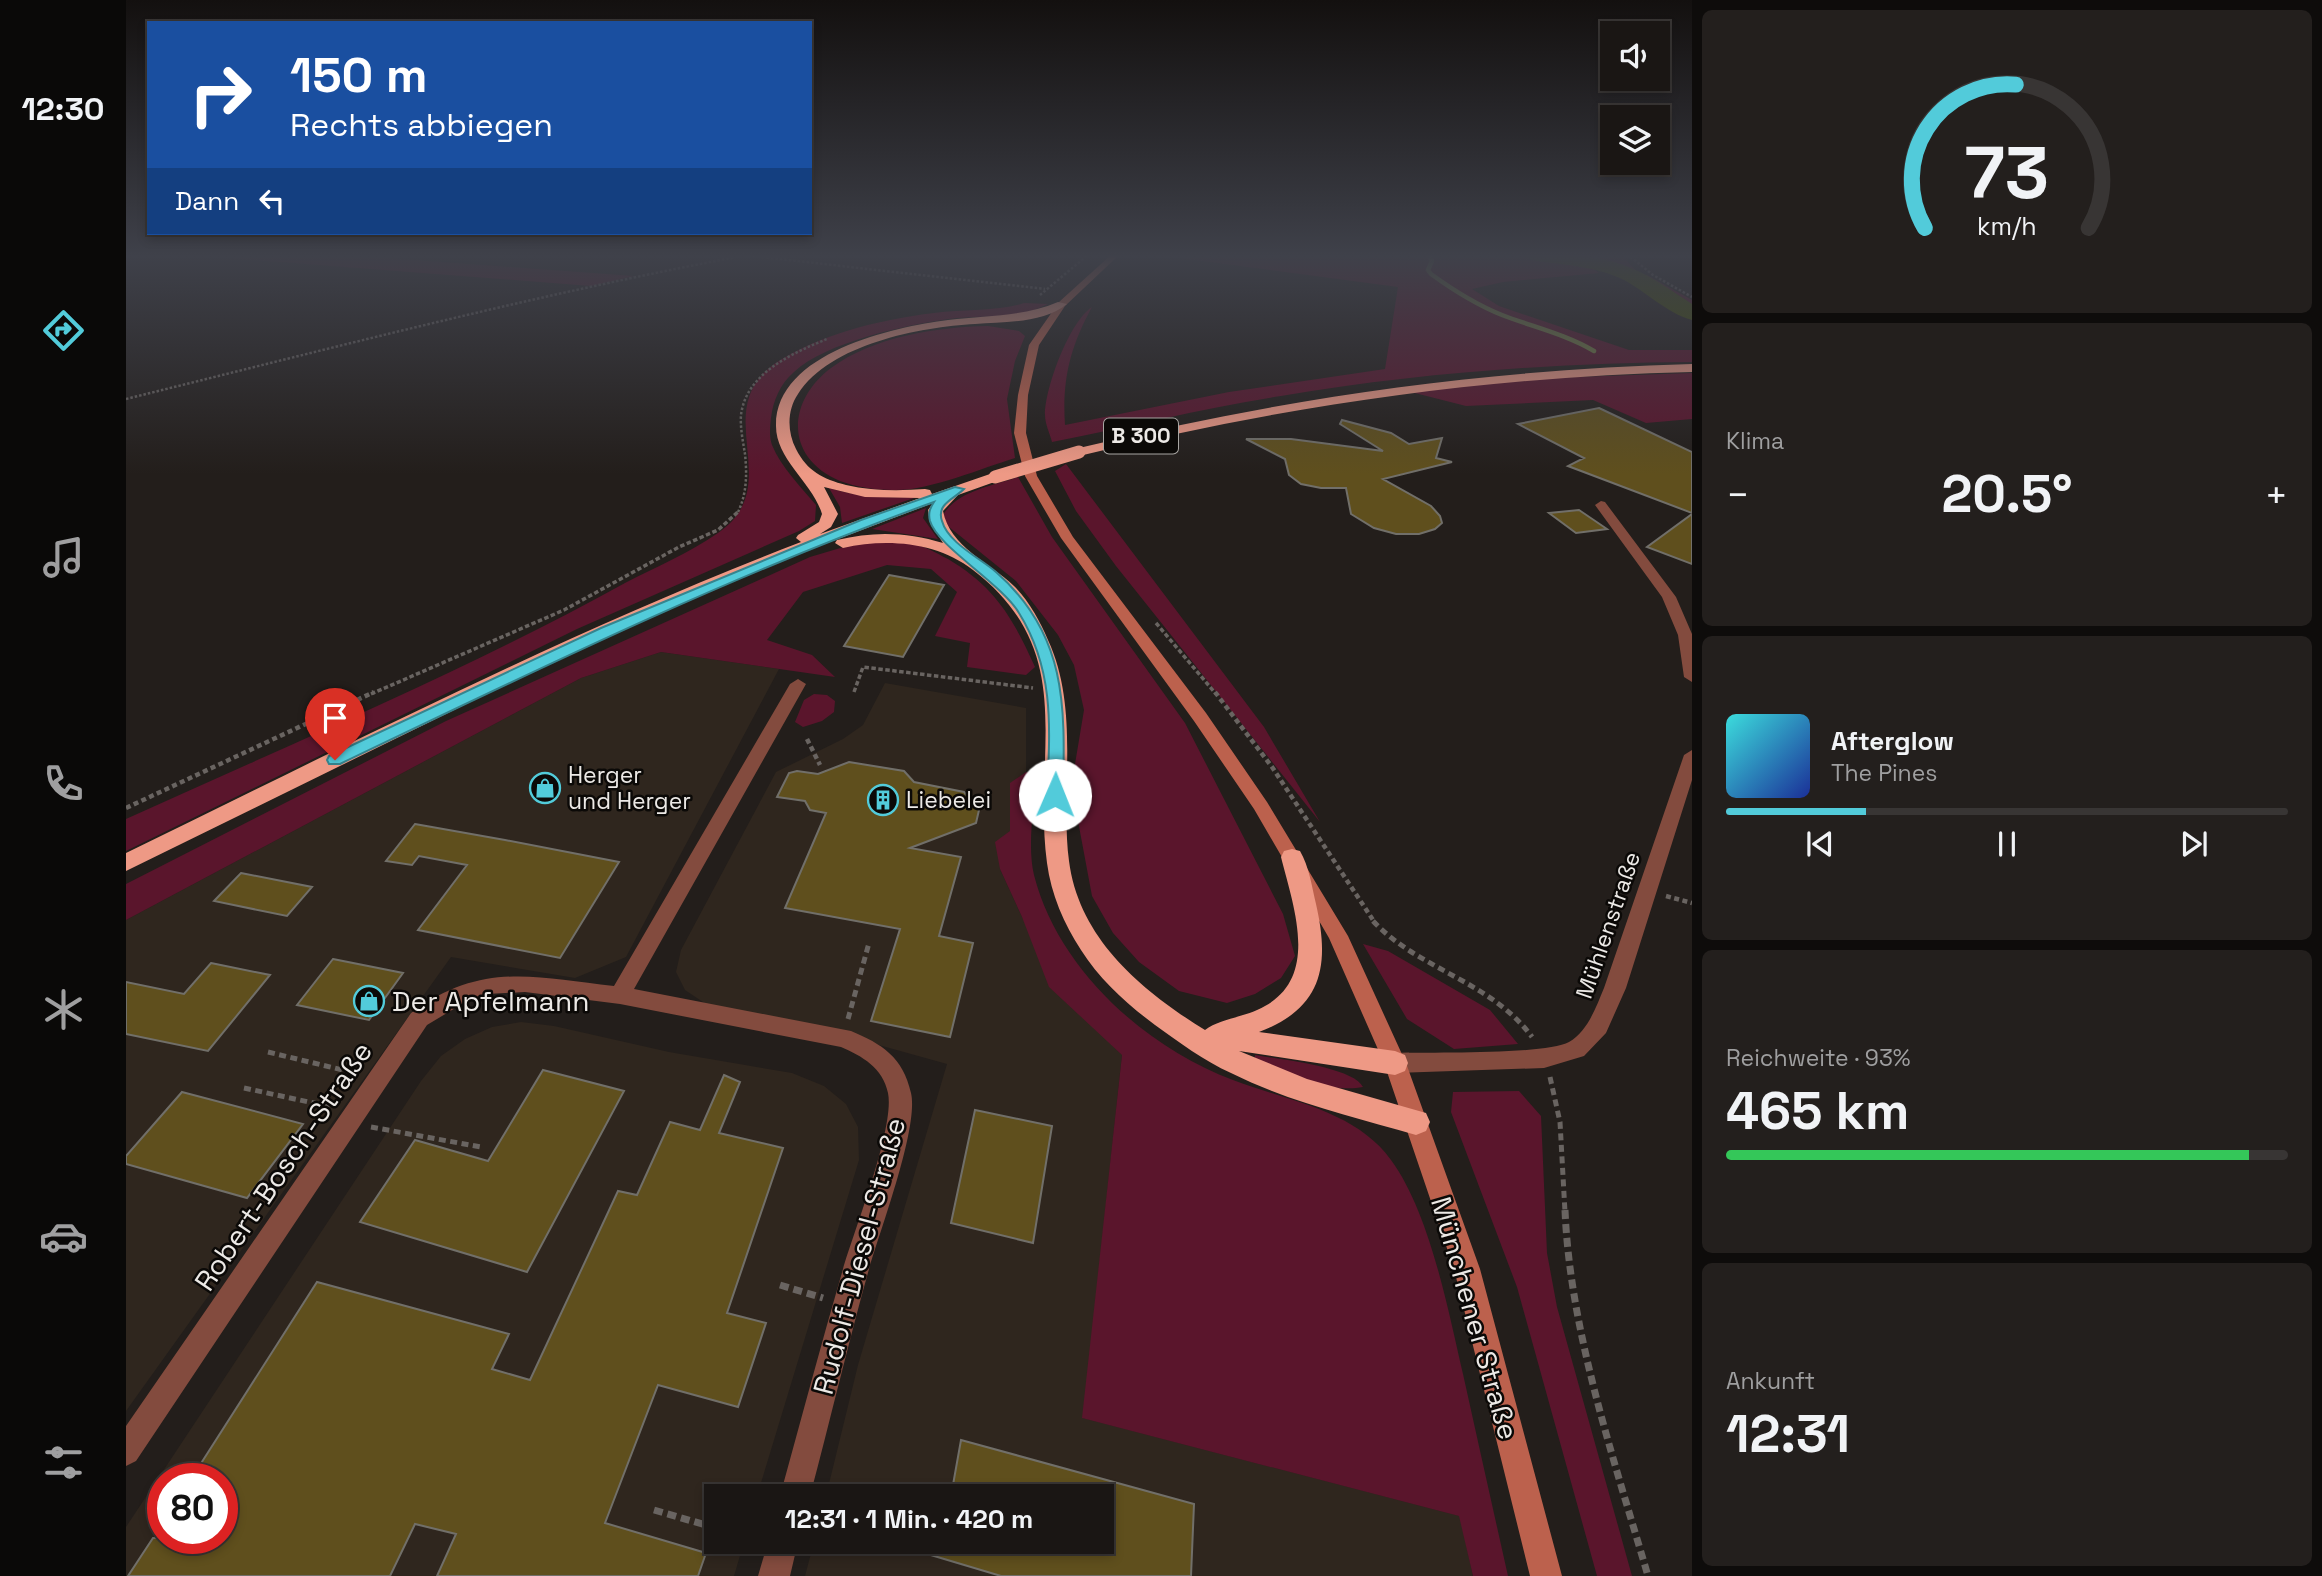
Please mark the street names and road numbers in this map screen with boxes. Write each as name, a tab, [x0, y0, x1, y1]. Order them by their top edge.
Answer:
road number: B 300	[1104, 418, 1178, 453]
street label: Mühlenstraße	[1569, 848, 1647, 1002]
street label: Robert-Bosch-Straße	[186, 1035, 380, 1297]
street label: Rudolf-Diesel-Straße	[805, 1114, 913, 1398]
street label: Münchener Straße	[1423, 1192, 1527, 1444]

